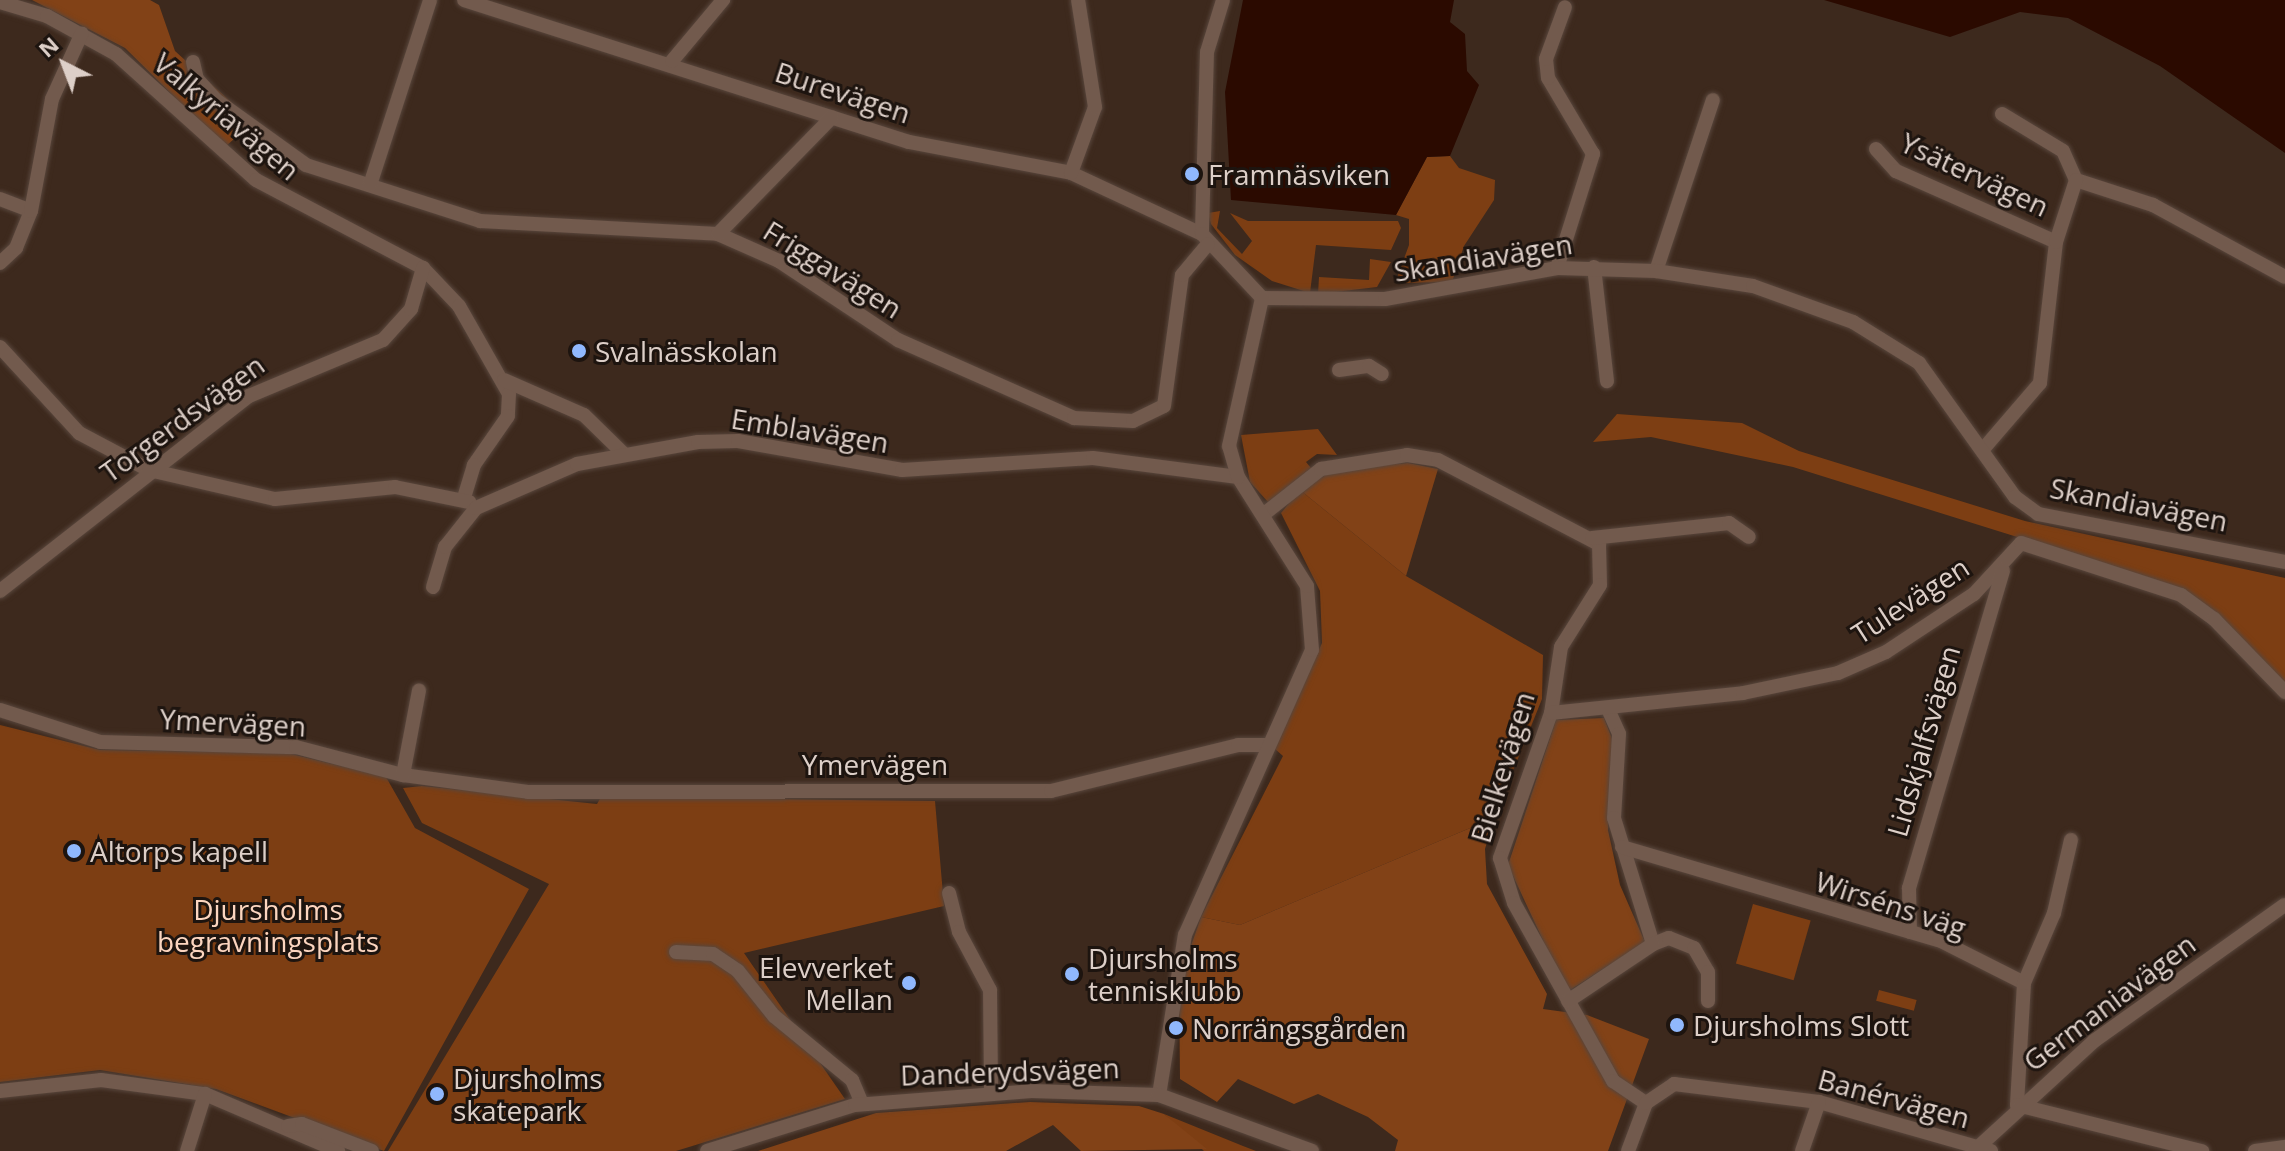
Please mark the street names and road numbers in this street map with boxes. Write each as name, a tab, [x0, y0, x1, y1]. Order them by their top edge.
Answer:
street label: Valkyriavägen	[147, 45, 307, 187]
street label: Burevägen	[771, 54, 915, 130]
street label: Ysätervägen	[1896, 125, 2054, 223]
street label: Friggavägen	[758, 213, 908, 325]
street label: Skandiavägen	[1391, 226, 1575, 288]
street label: Torgerdsvägen	[94, 347, 270, 489]
street label: Emblavägen	[729, 401, 891, 459]
street label: Skandiavägen	[2047, 470, 2231, 538]
street label: Tulevägen	[1845, 550, 1975, 650]
street label: Lidskjalfsvägen	[1880, 642, 1966, 840]
street label: Bielkevägen	[1463, 687, 1541, 847]
street label: Ymervägen	[159, 701, 307, 743]
street label: Ymervägen	[802, 747, 948, 781]
street label: Wirséns väg	[1812, 864, 1970, 944]
street label: Germaniavägen	[2016, 926, 2202, 1078]
street label: Danderydsvägen	[900, 1050, 1120, 1092]
street label: Banérvägen	[1814, 1062, 1974, 1134]

